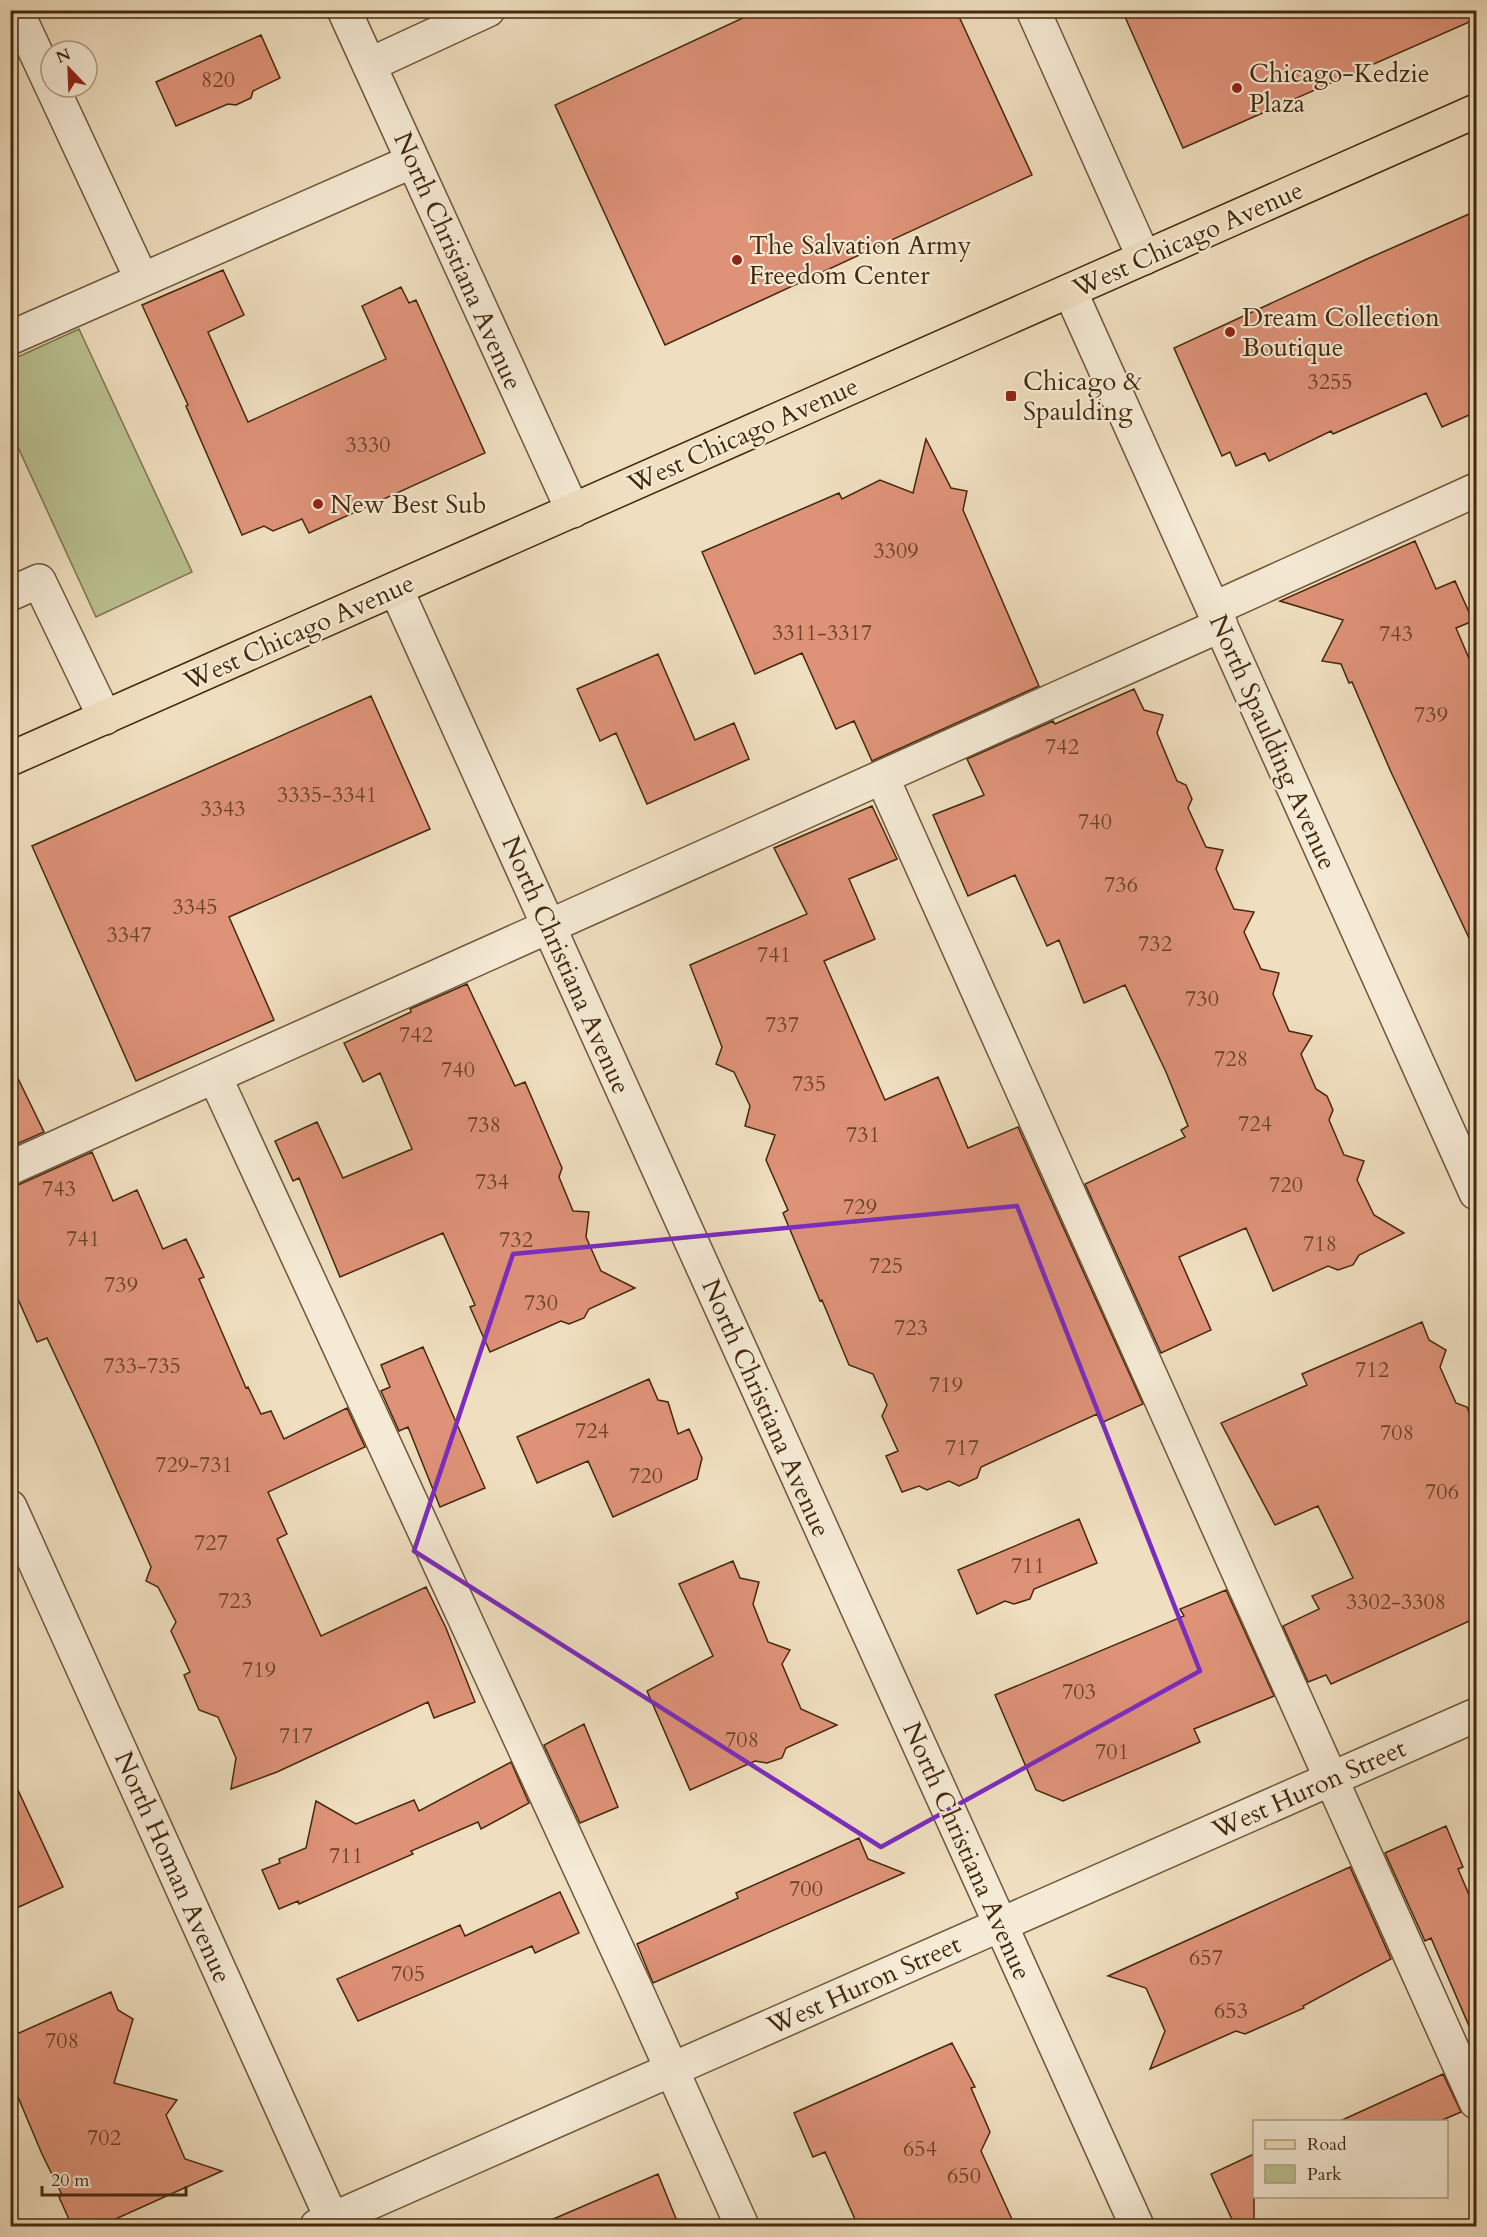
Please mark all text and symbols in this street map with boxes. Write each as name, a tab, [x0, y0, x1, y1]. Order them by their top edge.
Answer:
north arrow	[39, 39, 99, 99]
text: N	[53, 43, 74, 69]
place label: Chicago-Kedzie Plaza	[1249, 56, 1430, 121]
house number: 820	[201, 65, 235, 95]
marker: Chicago-Kedzie Plaza	[1230, 81, 1244, 95]
street label: North Christiana Avenue	[385, 126, 531, 396]
street label: West Chicago Avenue	[1066, 172, 1309, 306]
place label: The Salvation Army Freedom Center	[749, 228, 972, 293]
marker: The Salvation Army Freedom Center	[730, 253, 744, 267]
place label: Dream Collection Boutique	[1242, 300, 1440, 365]
marker: Dream Collection Boutique	[1223, 325, 1237, 339]
place label: Chicago & Spaulding	[1023, 364, 1143, 429]
house number: 3255	[1307, 367, 1353, 397]
street label: West Chicago Avenue	[621, 368, 864, 502]
marker: Chicago & Spaulding	[1004, 389, 1018, 403]
house number: 3330	[345, 430, 391, 460]
place label: New Best Sub	[330, 487, 486, 522]
marker: New Best Sub	[311, 497, 325, 511]
house number: 3309	[873, 536, 919, 566]
street label: West Chicago Avenue	[177, 565, 420, 699]
street label: North Spaulding Avenue	[1201, 609, 1345, 875]
house number: 3311-3317	[772, 618, 872, 648]
house number: 743	[1379, 619, 1413, 649]
house number: 739	[1414, 700, 1448, 730]
house number: 742	[1045, 732, 1079, 762]
house number: 3335-3341	[277, 780, 377, 810]
house number: 3343	[200, 794, 246, 824]
house number: 740	[1078, 807, 1112, 837]
street label: North Christiana Avenue	[493, 830, 639, 1100]
house number: 736	[1104, 870, 1138, 900]
house number: 3345	[172, 892, 218, 922]
house number: 3347	[106, 920, 152, 950]
house number: 732	[1138, 929, 1172, 959]
house number: 741	[757, 940, 791, 970]
house number: 730	[1185, 984, 1219, 1014]
house number: 737	[765, 1010, 799, 1040]
house number: 742	[399, 1020, 433, 1050]
house number: 728	[1214, 1044, 1248, 1074]
house number: 740	[441, 1055, 475, 1085]
house number: 735	[792, 1069, 826, 1099]
house number: 724	[1238, 1109, 1272, 1139]
house number: 738	[467, 1110, 501, 1140]
house number: 731	[846, 1120, 880, 1150]
house number: 734	[475, 1167, 509, 1197]
house number: 720	[1269, 1170, 1303, 1200]
house number: 743	[42, 1174, 76, 1204]
house number: 729	[843, 1192, 877, 1222]
house number: 741	[66, 1224, 100, 1254]
house number: 732	[499, 1225, 533, 1255]
house number: 718	[1303, 1229, 1337, 1259]
house number: 725	[869, 1251, 903, 1281]
house number: 739	[104, 1270, 138, 1300]
street label: North Christiana Avenue	[693, 1273, 839, 1543]
house number: 730	[524, 1288, 558, 1318]
house number: 723	[894, 1313, 928, 1343]
house number: 733-735	[103, 1351, 181, 1381]
house number: 712	[1355, 1355, 1389, 1385]
house number: 719	[929, 1370, 963, 1400]
house number: 724	[575, 1416, 609, 1446]
house number: 708	[1380, 1418, 1414, 1448]
house number: 717	[945, 1433, 979, 1463]
house number: 729-731	[155, 1450, 233, 1480]
house number: 720	[629, 1461, 663, 1491]
house number: 706	[1425, 1477, 1459, 1507]
house number: 727	[194, 1528, 228, 1558]
house number: 711	[1011, 1551, 1045, 1581]
house number: 723	[218, 1586, 252, 1616]
house number: 3302-3308	[1346, 1587, 1446, 1617]
house number: 719	[242, 1655, 276, 1685]
house number: 703	[1062, 1677, 1096, 1707]
street label: North Christiana Avenue	[894, 1716, 1040, 1986]
house number: 717	[279, 1721, 313, 1751]
house number: 708	[725, 1725, 759, 1755]
street label: West Huron Street	[1206, 1731, 1411, 1848]
house number: 701	[1095, 1737, 1129, 1767]
street label: North Homan Avenue	[106, 1746, 240, 1988]
house number: 711	[329, 1841, 363, 1871]
house number: 700	[789, 1874, 823, 1904]
street label: West Huron Street	[761, 1927, 966, 2044]
house number: 657	[1189, 1943, 1223, 1973]
house number: 705	[391, 1959, 425, 1989]
house number: 653	[1214, 1996, 1248, 2026]
house number: 708	[45, 2026, 79, 2056]
legend	[1253, 2120, 1448, 2198]
house number: 702	[87, 2123, 121, 2153]
text: Road	[1307, 2132, 1347, 2157]
house number: 654	[903, 2134, 937, 2164]
scale bar	[42, 2159, 186, 2197]
house number: 650	[947, 2161, 981, 2191]
text: Park	[1307, 2162, 1342, 2187]
text: 20 m	[51, 2168, 90, 2193]

